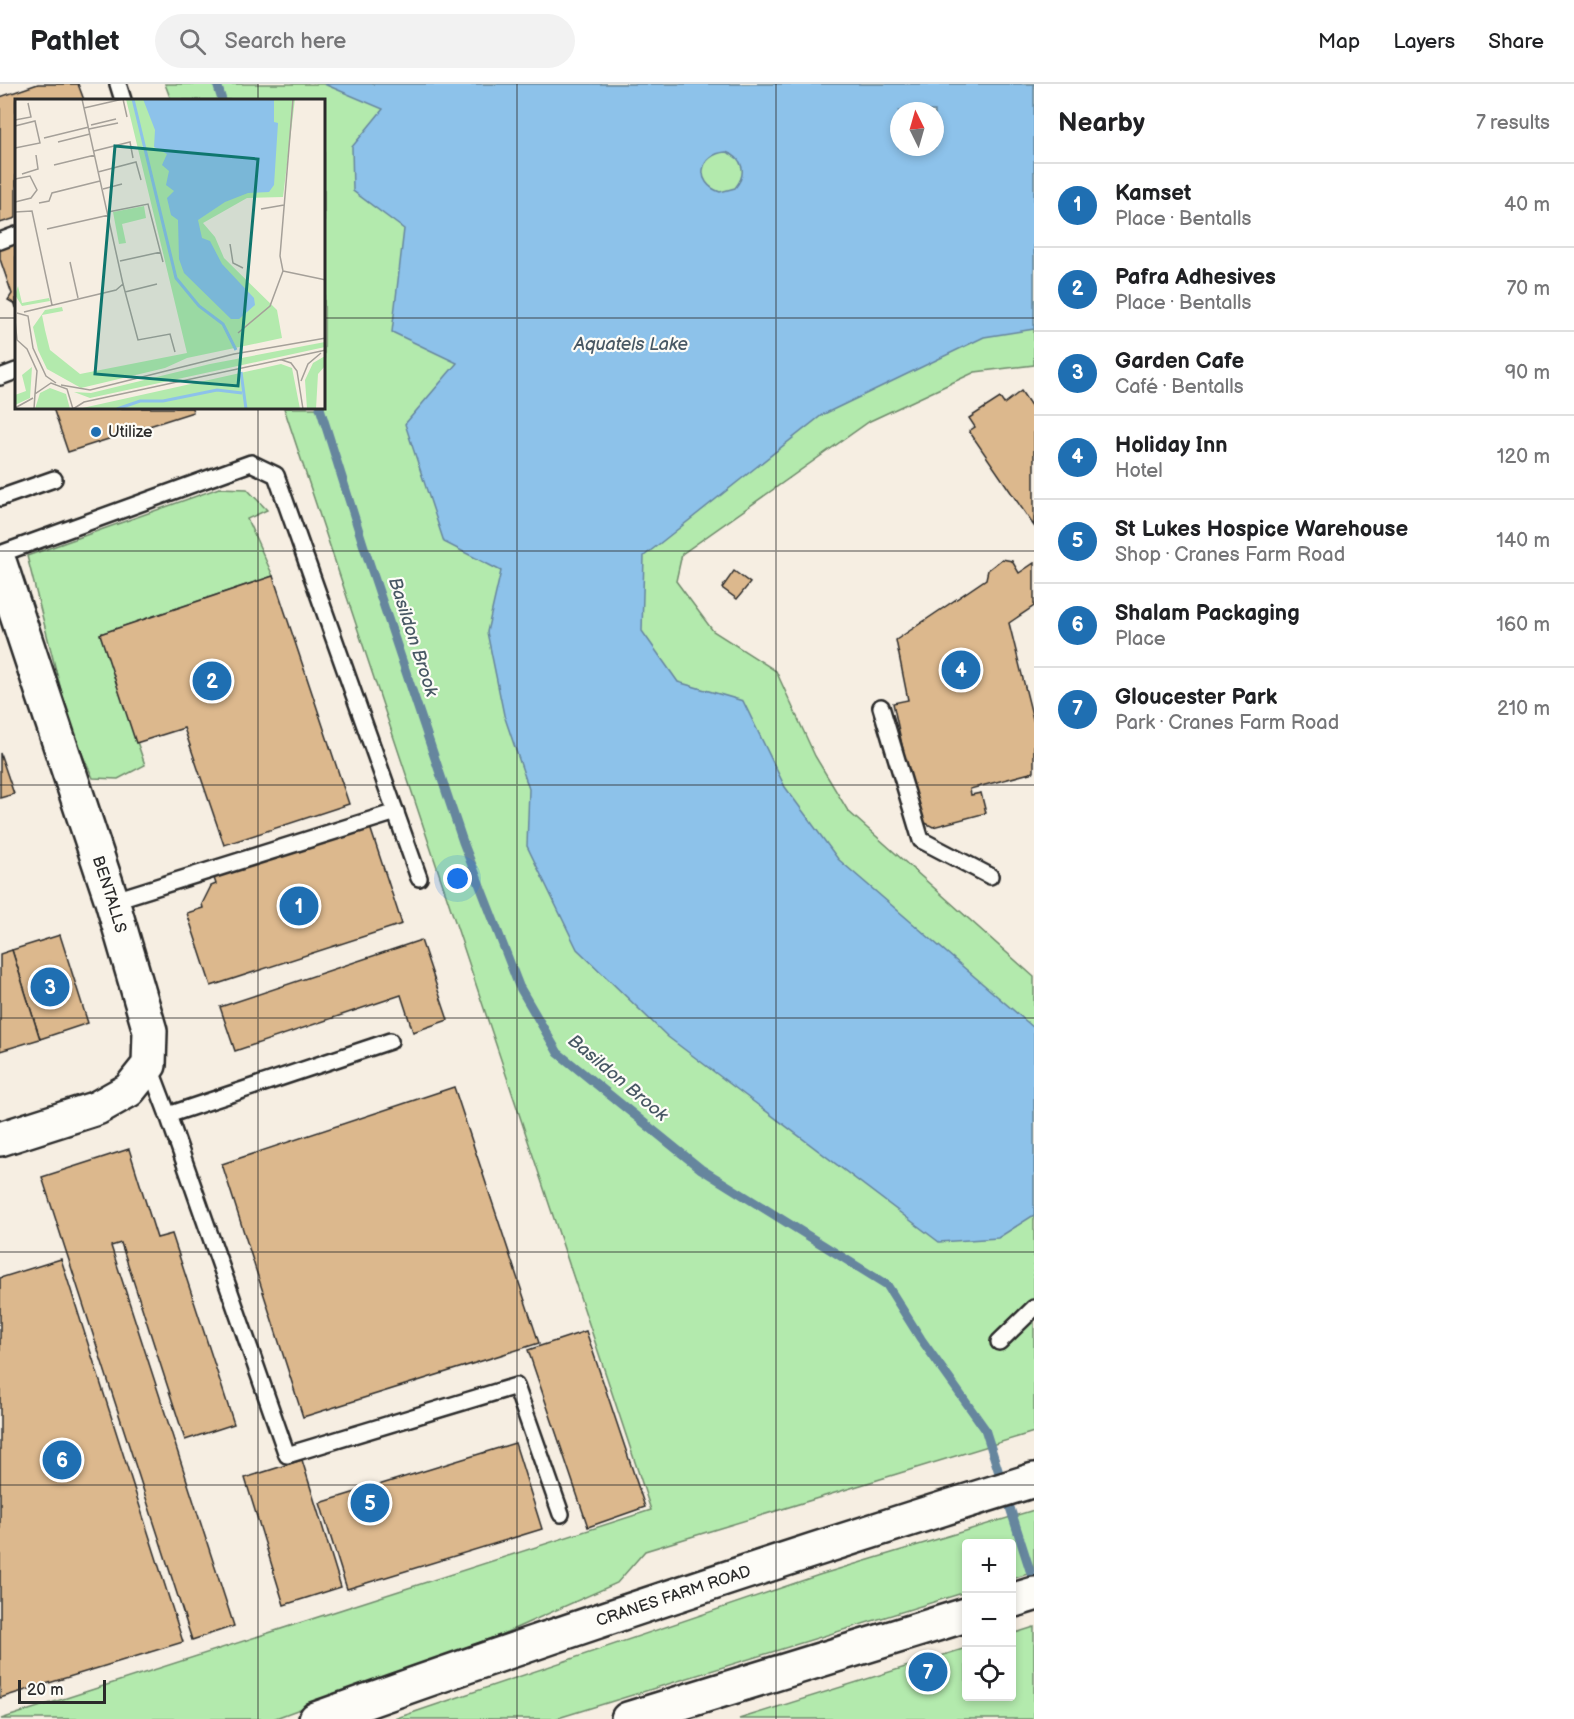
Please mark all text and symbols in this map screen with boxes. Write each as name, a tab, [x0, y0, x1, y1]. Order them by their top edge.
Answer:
search box	[155, 14, 575, 68]
text: Pathlet	[30, 25, 119, 58]
icon: search	[176, 25, 209, 58]
text: Search here	[224, 28, 346, 55]
text: Map	[1318, 29, 1360, 54]
text: Layers	[1393, 29, 1455, 54]
text: Share	[1488, 29, 1544, 54]
inset map	[15, 99, 326, 410]
north arrow	[890, 102, 944, 156]
text: Nearby	[1058, 108, 1145, 139]
text: 7 results	[1476, 111, 1550, 135]
text: Kamset	[1115, 180, 1191, 207]
text: 1	[1073, 193, 1082, 217]
text: 40 m	[1504, 193, 1550, 217]
text: Place · Bentalls	[1115, 207, 1251, 231]
text: Pafra Adhesives	[1115, 264, 1276, 291]
text: 2	[1072, 277, 1083, 301]
text: 70 m	[1506, 277, 1550, 301]
text: Place · Bentalls	[1115, 291, 1251, 315]
water label: Aquatels Lake	[573, 334, 688, 355]
text: Garden Cafe	[1115, 348, 1244, 375]
text: 3	[1072, 361, 1083, 385]
text: 90 m	[1505, 361, 1550, 385]
text: Café · Bentalls	[1115, 375, 1244, 399]
place label: Utilize	[108, 423, 153, 442]
marker: Utilize	[89, 425, 103, 439]
text: Holiday Inn	[1115, 432, 1228, 459]
text: 4	[1072, 445, 1083, 469]
text: 120 m	[1497, 445, 1550, 469]
text: Hotel	[1115, 459, 1163, 483]
text: St Lukes Hospice Warehouse	[1115, 516, 1408, 543]
text: 5	[1072, 529, 1083, 553]
text: 140 m	[1496, 529, 1550, 553]
text: Shop · Cranes Farm Road	[1115, 543, 1345, 567]
water label: Basildon Brook	[384, 575, 442, 700]
text: Shalam Packaging	[1115, 600, 1300, 627]
text: 6	[1071, 613, 1084, 637]
text: 160 m	[1496, 613, 1550, 637]
text: Place	[1115, 627, 1166, 651]
pin: 4	[942, 648, 980, 692]
pin: 2	[192, 658, 232, 704]
text: Gloucester Park	[1115, 684, 1277, 711]
text: 7	[1072, 697, 1083, 721]
text: 210 m	[1497, 697, 1550, 721]
text: Park · Cranes Farm Road	[1115, 711, 1339, 735]
street label: BENTALLS	[88, 854, 130, 935]
your location	[443, 864, 472, 893]
pin: 1	[280, 884, 318, 928]
pin: 3	[31, 964, 70, 1010]
water label: Basildon Brook	[564, 1030, 673, 1127]
pin: 6	[42, 1438, 82, 1482]
pin: 5	[350, 1480, 389, 1526]
map controls	[962, 1539, 1016, 1701]
button: +	[962, 1539, 1016, 1593]
street label: CRANES FARM ROAD	[594, 1562, 753, 1631]
button: −	[962, 1593, 1016, 1647]
button: locate	[962, 1647, 1016, 1701]
pin: 7	[908, 1650, 948, 1694]
scale bar	[18, 1677, 106, 1704]
text: 20 m	[27, 1681, 63, 1700]

